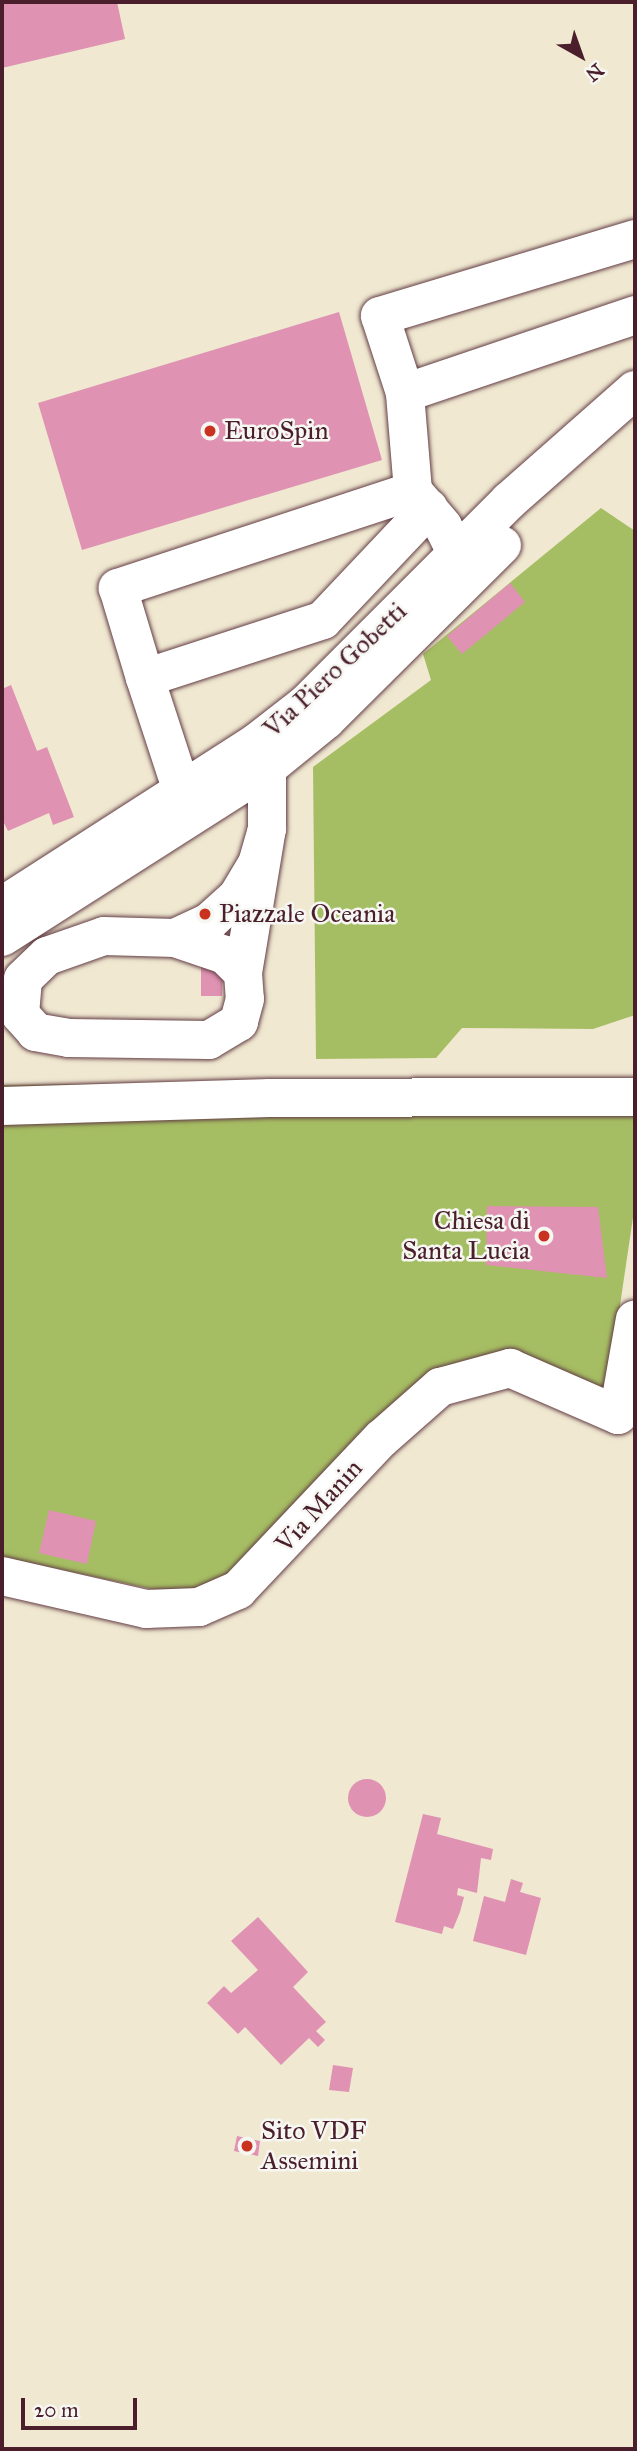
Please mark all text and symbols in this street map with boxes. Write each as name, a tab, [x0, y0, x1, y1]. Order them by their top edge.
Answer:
north arrow	[546, 21, 616, 91]
text: N	[581, 58, 608, 86]
place label: EuroSpin	[224, 415, 329, 447]
marker: EuroSpin	[202, 423, 218, 439]
street label: Via Piero Gobetti	[257, 596, 413, 744]
place label: Piazzale Oceania	[219, 898, 395, 930]
marker: Piazzale Oceania	[197, 906, 213, 922]
place label: Chiesa di Santa Lucia	[402, 1205, 530, 1266]
marker: Chiesa di Santa Lucia	[536, 1228, 552, 1244]
street label: Via Manin	[269, 1453, 369, 1559]
place label: Sito VDF Assemini	[261, 2115, 366, 2176]
marker: Sito VDF Assemini	[239, 2138, 255, 2154]
scale bar	[24, 2384, 140, 2428]
text: 20 m	[34, 2397, 79, 2423]

